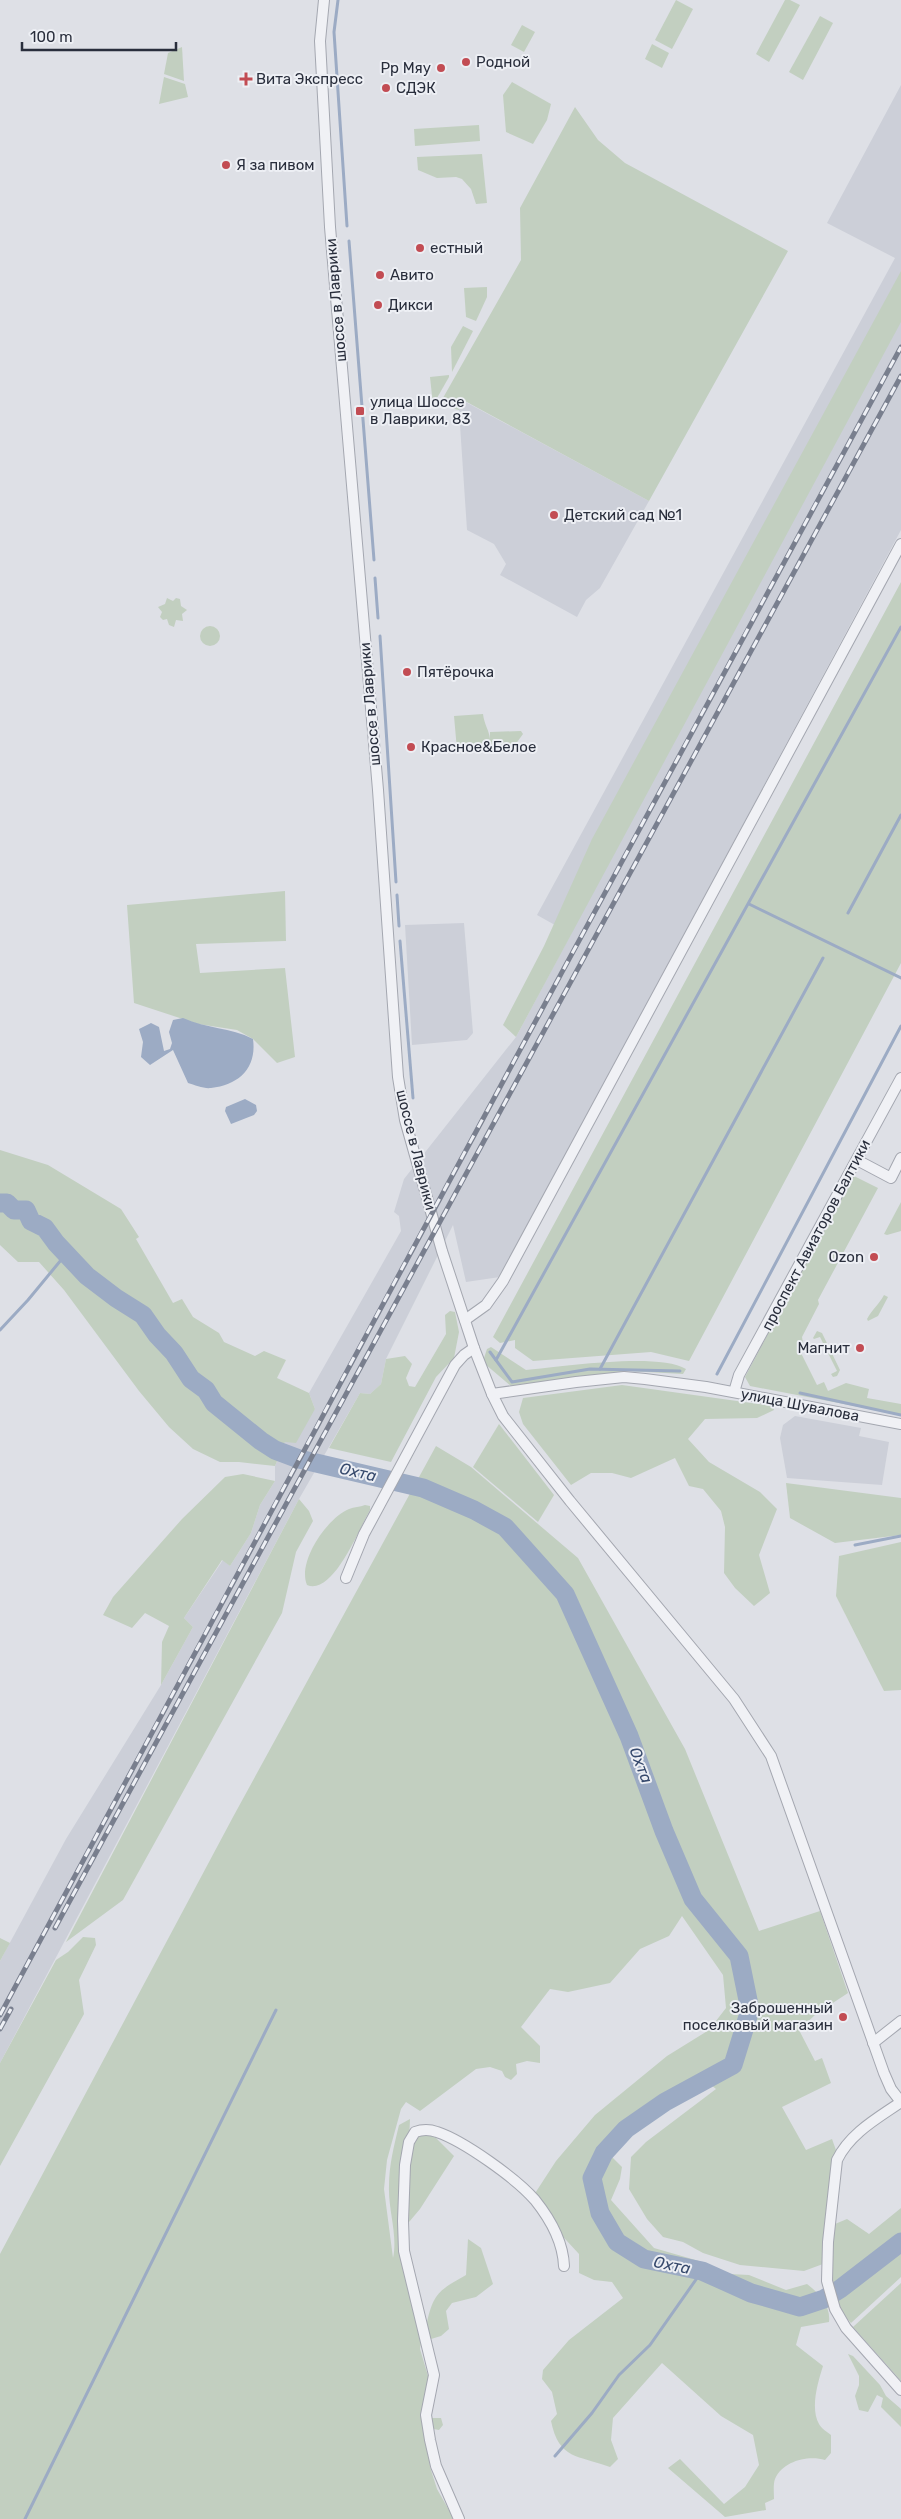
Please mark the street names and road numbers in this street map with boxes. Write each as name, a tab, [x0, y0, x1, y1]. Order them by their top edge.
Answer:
street label: шоссе в Лаврики	[322, 238, 350, 362]
street label: шоссе в Лаврики	[356, 642, 384, 766]
street label: шоссе в Лаврики	[392, 1088, 440, 1212]
street label: проспект Авиаторов Балтики	[758, 1136, 874, 1334]
street label: улица Шувалова	[739, 1385, 861, 1425]

